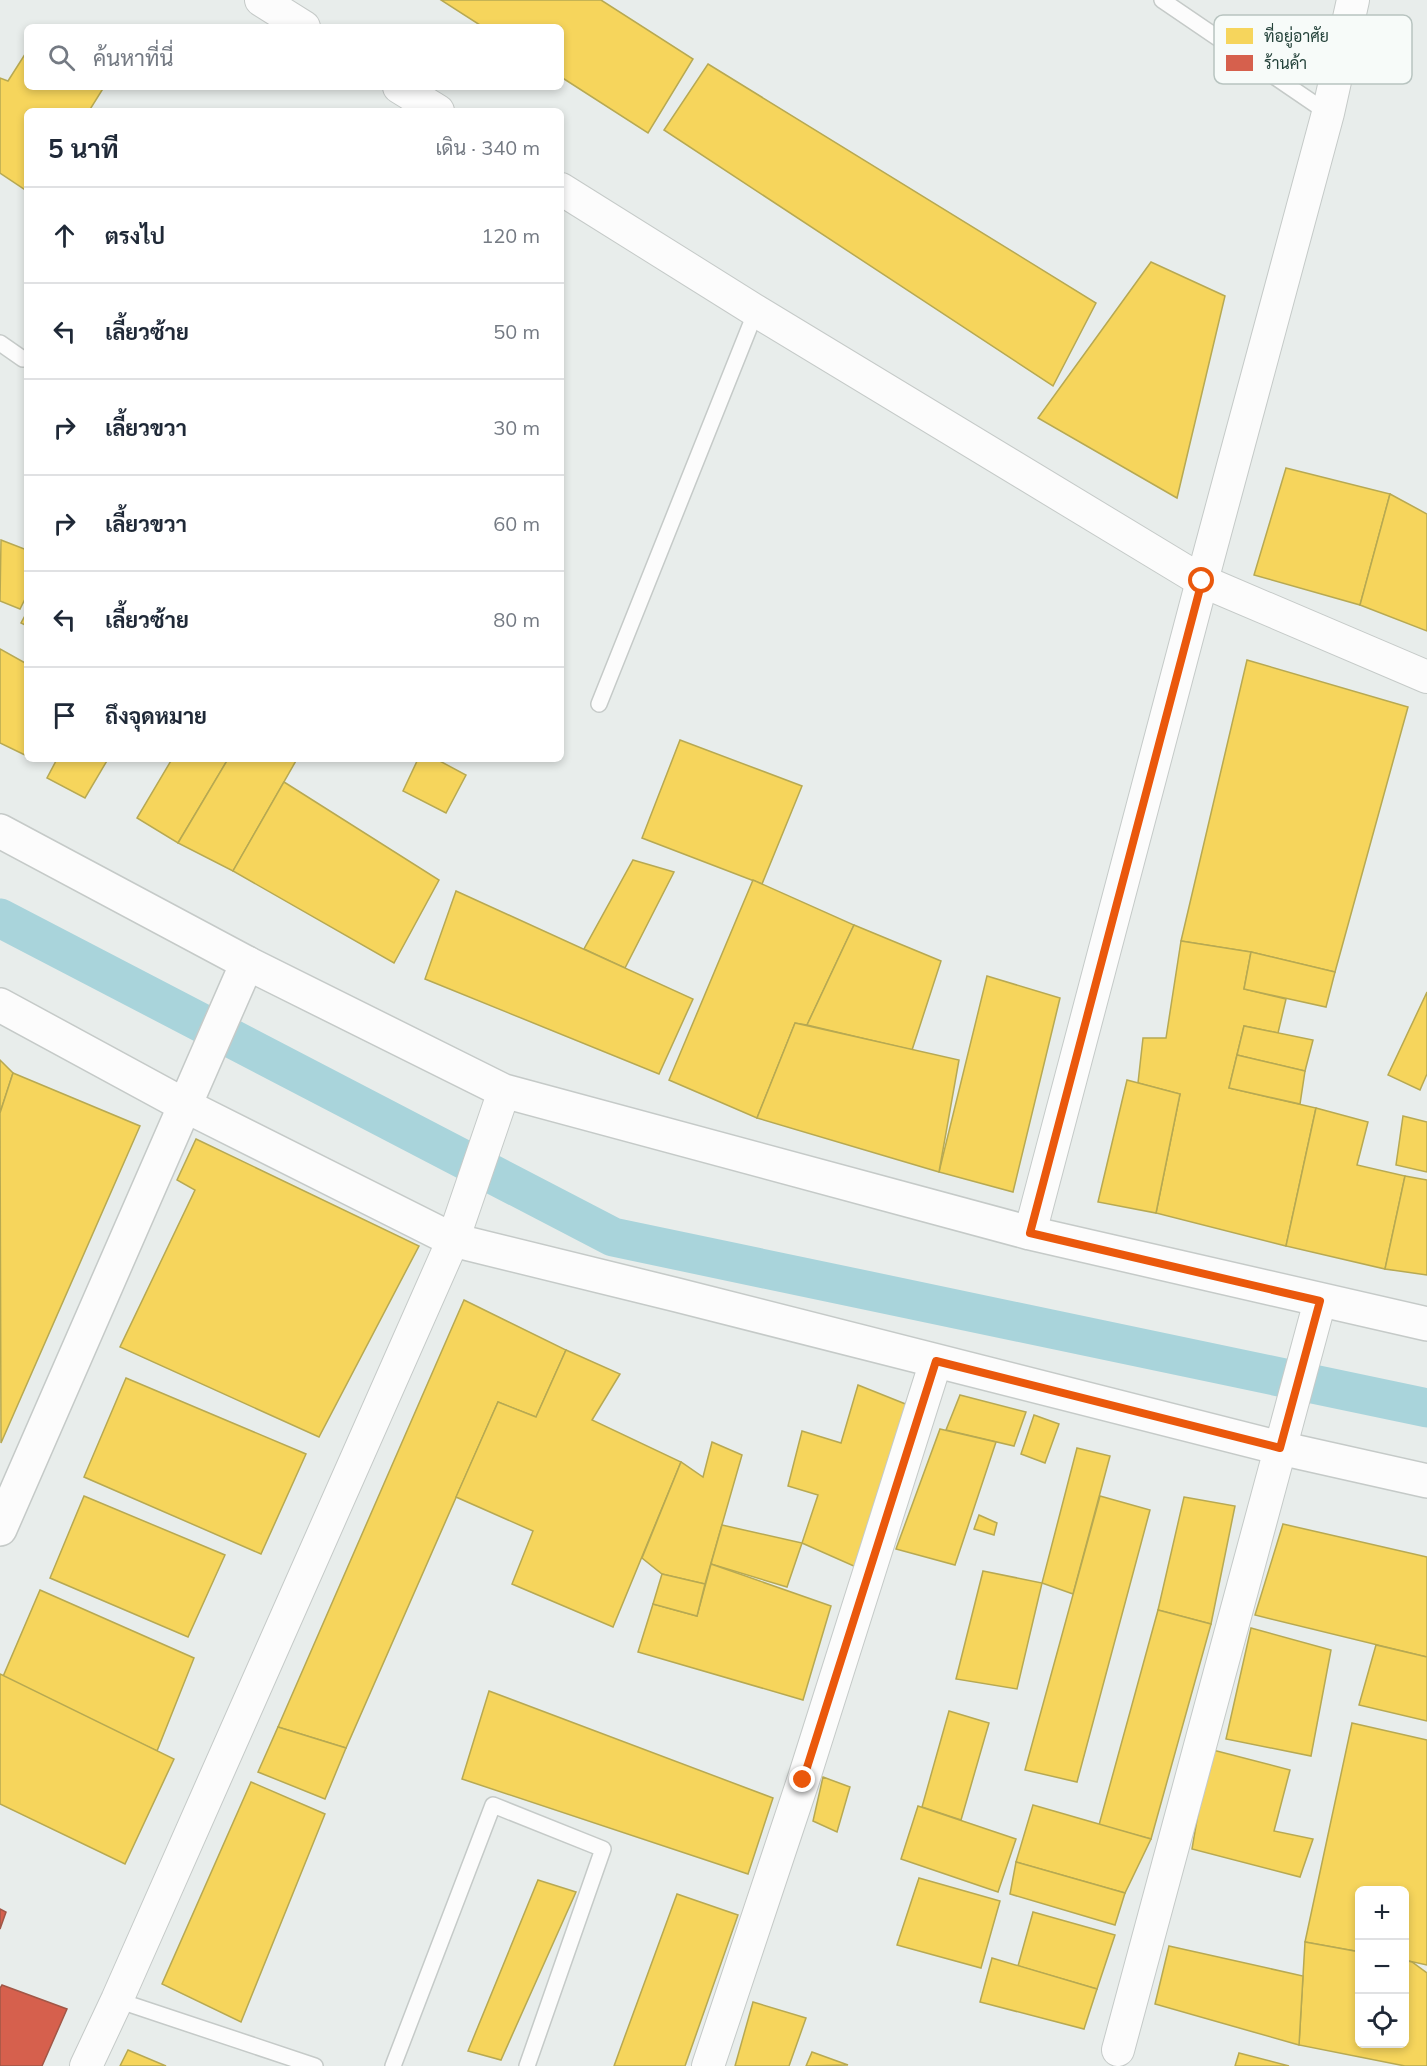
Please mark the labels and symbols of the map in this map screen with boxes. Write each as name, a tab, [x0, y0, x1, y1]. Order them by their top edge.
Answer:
legend	[1214, 15, 1412, 84]
text: ที่อยู่อาศัย	[1264, 22, 1329, 48]
text: ร้านค้า	[1264, 53, 1307, 73]
route start	[1188, 567, 1214, 593]
route end	[789, 1766, 815, 1792]

